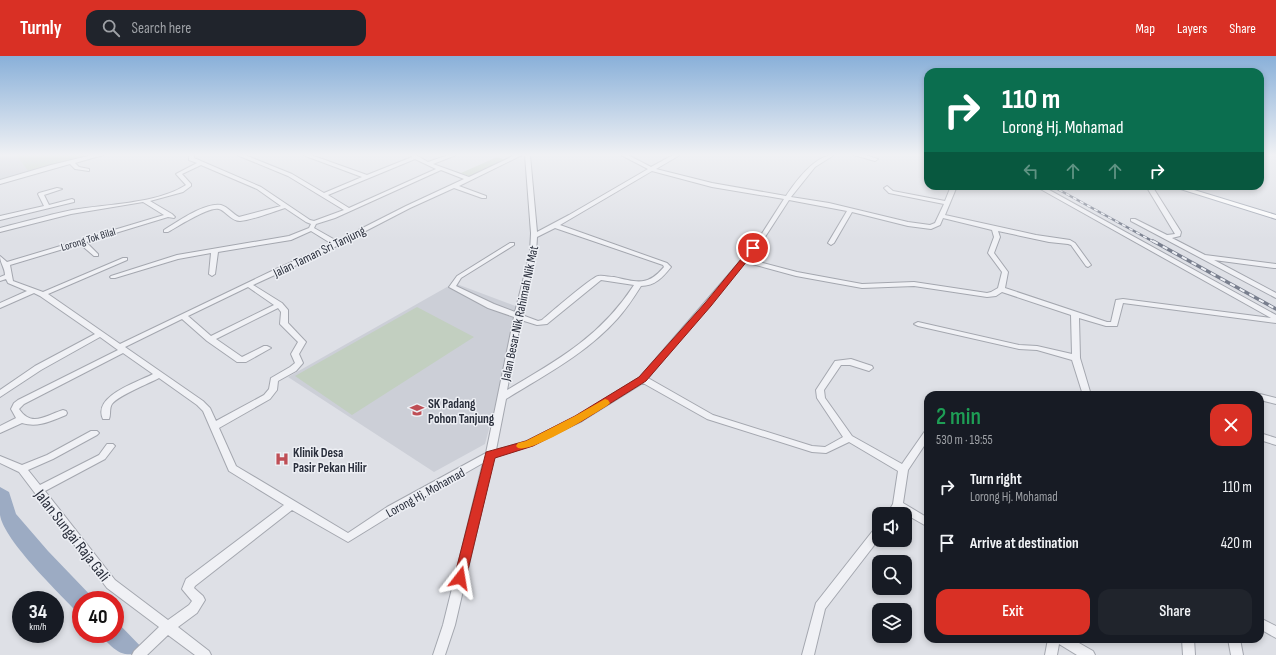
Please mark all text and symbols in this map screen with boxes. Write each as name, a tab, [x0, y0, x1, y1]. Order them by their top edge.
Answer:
search box	[86, 10, 366, 46]
text: Turnly	[20, 17, 62, 40]
icon: search	[100, 17, 122, 39]
text: Search here	[132, 19, 191, 38]
text: Map	[1135, 20, 1155, 37]
text: Layers	[1177, 20, 1207, 37]
text: Share	[1229, 20, 1256, 37]
text: 110 m	[1002, 83, 1060, 116]
icon: right	[936, 84, 988, 136]
text: Lorong Hj. Mohamad	[1002, 117, 1123, 138]
icon: left	[1020, 160, 1042, 182]
icon: ahead	[1062, 160, 1084, 182]
icon: ahead	[1104, 160, 1126, 182]
icon: right	[1146, 160, 1168, 182]
street label: Jalan Taman Sri Tanjung	[270, 223, 368, 282]
street label: Lorong Tok Bilal	[59, 225, 117, 254]
pin	[736, 231, 770, 265]
icon: arrive	[742, 237, 764, 259]
street label: Jalan Besar Nik Rahimah Nik Mat	[498, 244, 542, 383]
place label: SK Padang Pohon Tanjung	[428, 396, 495, 427]
school or university icon: SK Padang Pohon Tanjung	[409, 402, 425, 418]
text: 2 min	[936, 402, 981, 431]
button: close	[1210, 404, 1252, 446]
text: 530 m · 19:55	[936, 432, 993, 448]
place label: Klinik Desa Pasir Pekan Hilir	[293, 445, 367, 476]
hospital icon: Klinik Desa Pasir Pekan Hilir	[274, 451, 290, 467]
street label: Lorong Hj. Mohamad	[383, 465, 468, 521]
text: Turn right	[970, 470, 1022, 489]
icon: right	[936, 476, 958, 498]
text: 110 m	[1223, 478, 1252, 497]
street label: Jalan Sungai Raja Gali	[29, 485, 114, 586]
text: Lorong Hj. Mohamad	[970, 489, 1058, 505]
map controls	[872, 507, 912, 643]
button: sound	[872, 507, 912, 547]
icon: arrive	[936, 532, 958, 554]
text: Arrive at destination	[970, 534, 1079, 553]
text: 420 m	[1221, 534, 1252, 553]
button: search	[872, 555, 912, 595]
position arrow	[439, 557, 481, 599]
button: Exit	[936, 589, 1090, 635]
button: Share	[1098, 589, 1252, 635]
speed limit sign: 40	[72, 591, 124, 643]
text: 34	[29, 600, 47, 624]
button: layers	[872, 603, 912, 643]
text: km/h	[29, 621, 47, 633]

